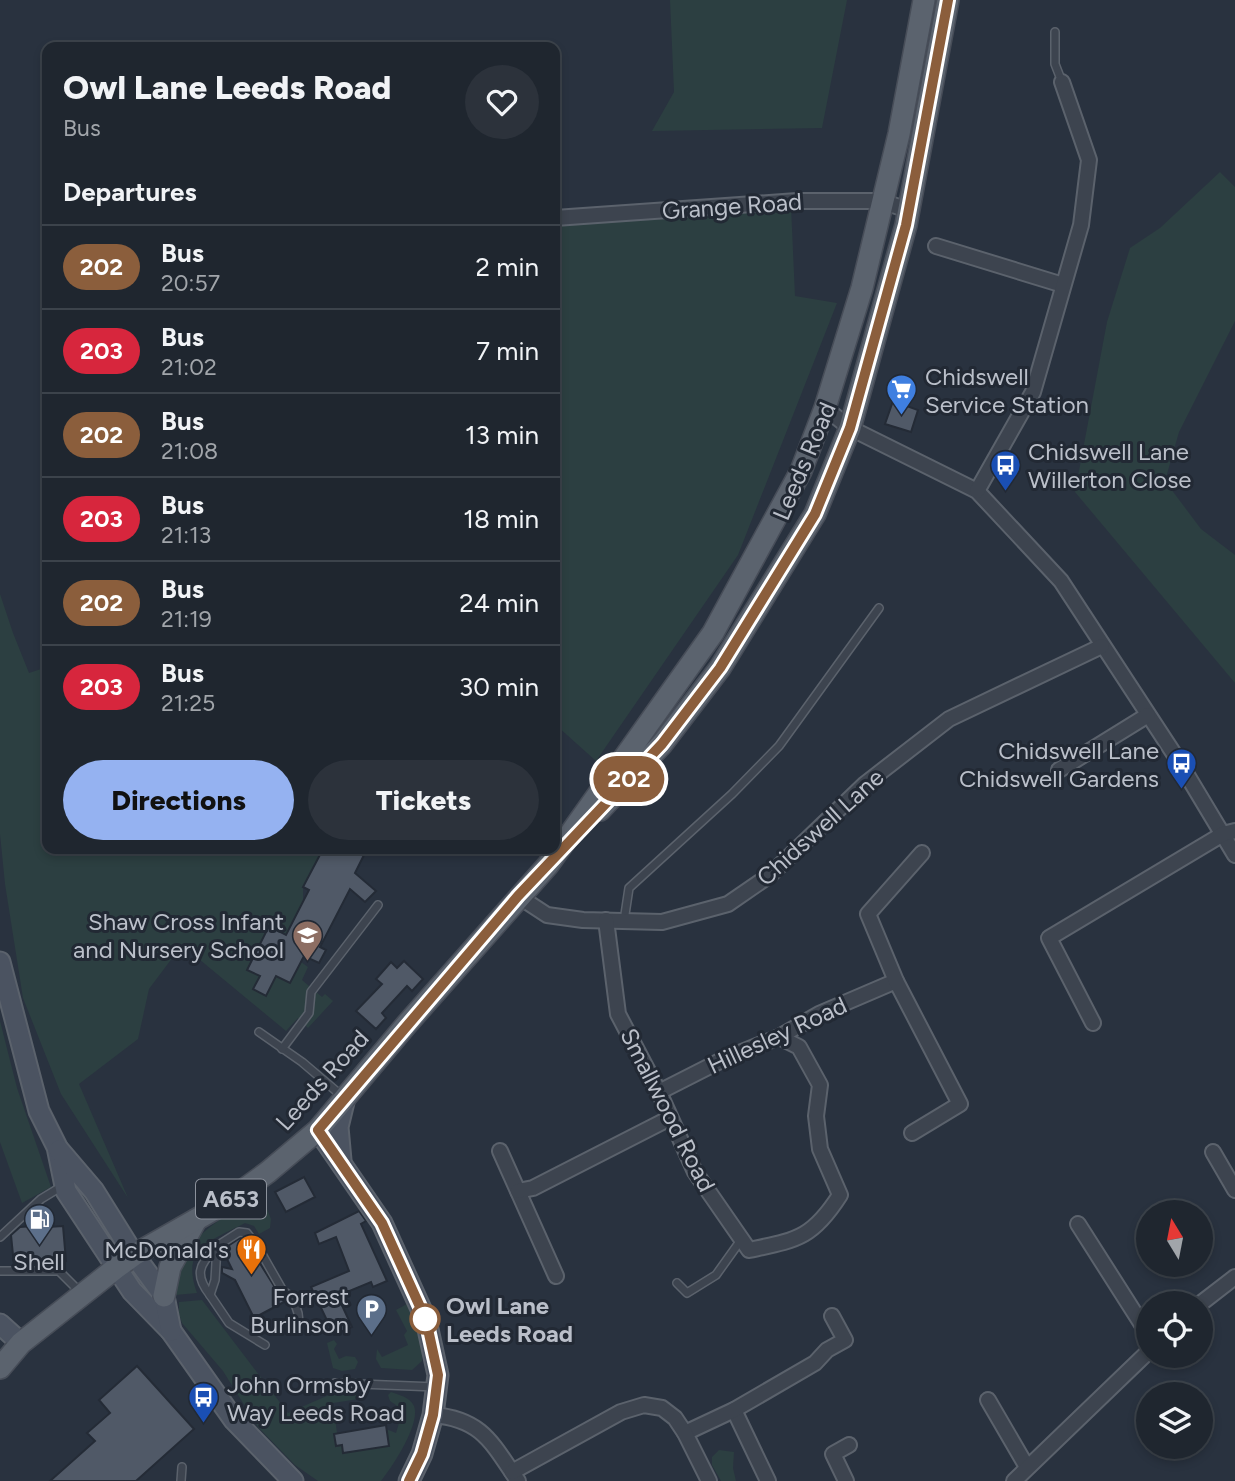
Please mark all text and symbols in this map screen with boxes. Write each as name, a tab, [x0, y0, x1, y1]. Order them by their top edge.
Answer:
button: heart	[465, 65, 539, 139]
text: Owl Lane Leeds Road	[63, 68, 391, 107]
text: Bus	[63, 114, 101, 142]
text: Departures	[63, 176, 197, 208]
street label: Grange Road	[661, 187, 803, 225]
text: Bus	[161, 237, 204, 269]
text: 2 min	[475, 251, 539, 283]
text: 202	[80, 252, 123, 281]
text: 20:57	[161, 269, 220, 297]
text: Bus	[161, 321, 204, 353]
text: 7 min	[476, 335, 539, 367]
text: 203	[80, 336, 123, 365]
text: 21:02	[161, 353, 217, 381]
place label: Chidswell Service Station	[925, 362, 1089, 419]
supermarket icon: Chidswell Service Station	[885, 373, 919, 417]
street label: Leeds Road	[766, 398, 842, 524]
text: Bus	[161, 405, 204, 437]
text: 13 min	[465, 419, 539, 451]
text: 202	[80, 420, 123, 449]
text: 21:08	[161, 437, 218, 465]
place label: Chidswell Lane Willerton Close	[1028, 437, 1191, 494]
bus stop icon: Chidswell Lane Willerton Close	[988, 448, 1022, 492]
text: Bus	[161, 489, 204, 521]
text: 18 min	[463, 503, 539, 535]
text: 203	[80, 504, 123, 533]
text: 21:13	[161, 521, 211, 549]
text: Bus	[161, 573, 204, 605]
text: 24 min	[459, 587, 539, 619]
text: 202	[80, 588, 123, 617]
text: 21:19	[161, 605, 212, 633]
text: Bus	[161, 657, 204, 689]
text: 30 min	[459, 671, 539, 703]
text: 203	[80, 672, 123, 701]
text: 21:25	[161, 689, 215, 717]
place label: Chidswell Lane Chidswell Gardens	[959, 736, 1159, 793]
bus stop icon: Chidswell Lane Chidswell Gardens	[1165, 747, 1199, 791]
line badge: 202	[589, 756, 669, 802]
button: Directions	[63, 760, 294, 840]
button: Tickets	[308, 760, 539, 840]
street label: Chidswell Lane	[751, 762, 889, 892]
text: 202	[607, 764, 651, 793]
place label: Shaw Cross Infant and Nursery School	[73, 907, 284, 964]
school or university icon: Shaw Cross Infant and Nursery School	[290, 918, 324, 962]
street label: Hillesley Road	[703, 990, 851, 1080]
street label: Smallwood Road	[614, 1023, 722, 1197]
street label: Leeds Road	[269, 1024, 375, 1136]
road number: A653	[196, 1180, 266, 1218]
north arrow	[1136, 1200, 1213, 1278]
map controls	[1136, 1200, 1213, 1459]
fuel station icon: Shell	[22, 1202, 56, 1246]
restaurant icon: McDonald's	[235, 1232, 269, 1276]
place label: McDonald's	[104, 1235, 229, 1264]
place label: Shell	[13, 1247, 65, 1276]
place label: Forrest Burlinson	[250, 1282, 349, 1339]
place label: Owl Lane Leeds Road	[446, 1291, 573, 1348]
button: locate	[1136, 1291, 1213, 1368]
parking icon: Forrest Burlinson	[355, 1293, 389, 1337]
marker: Owl Lane Leeds Road	[410, 1304, 440, 1334]
place label: John Ormsby Way Leeds Road	[227, 1370, 405, 1427]
bus stop icon: John Ormsby Way Leeds Road	[187, 1381, 221, 1425]
button: layers	[1136, 1382, 1213, 1459]

